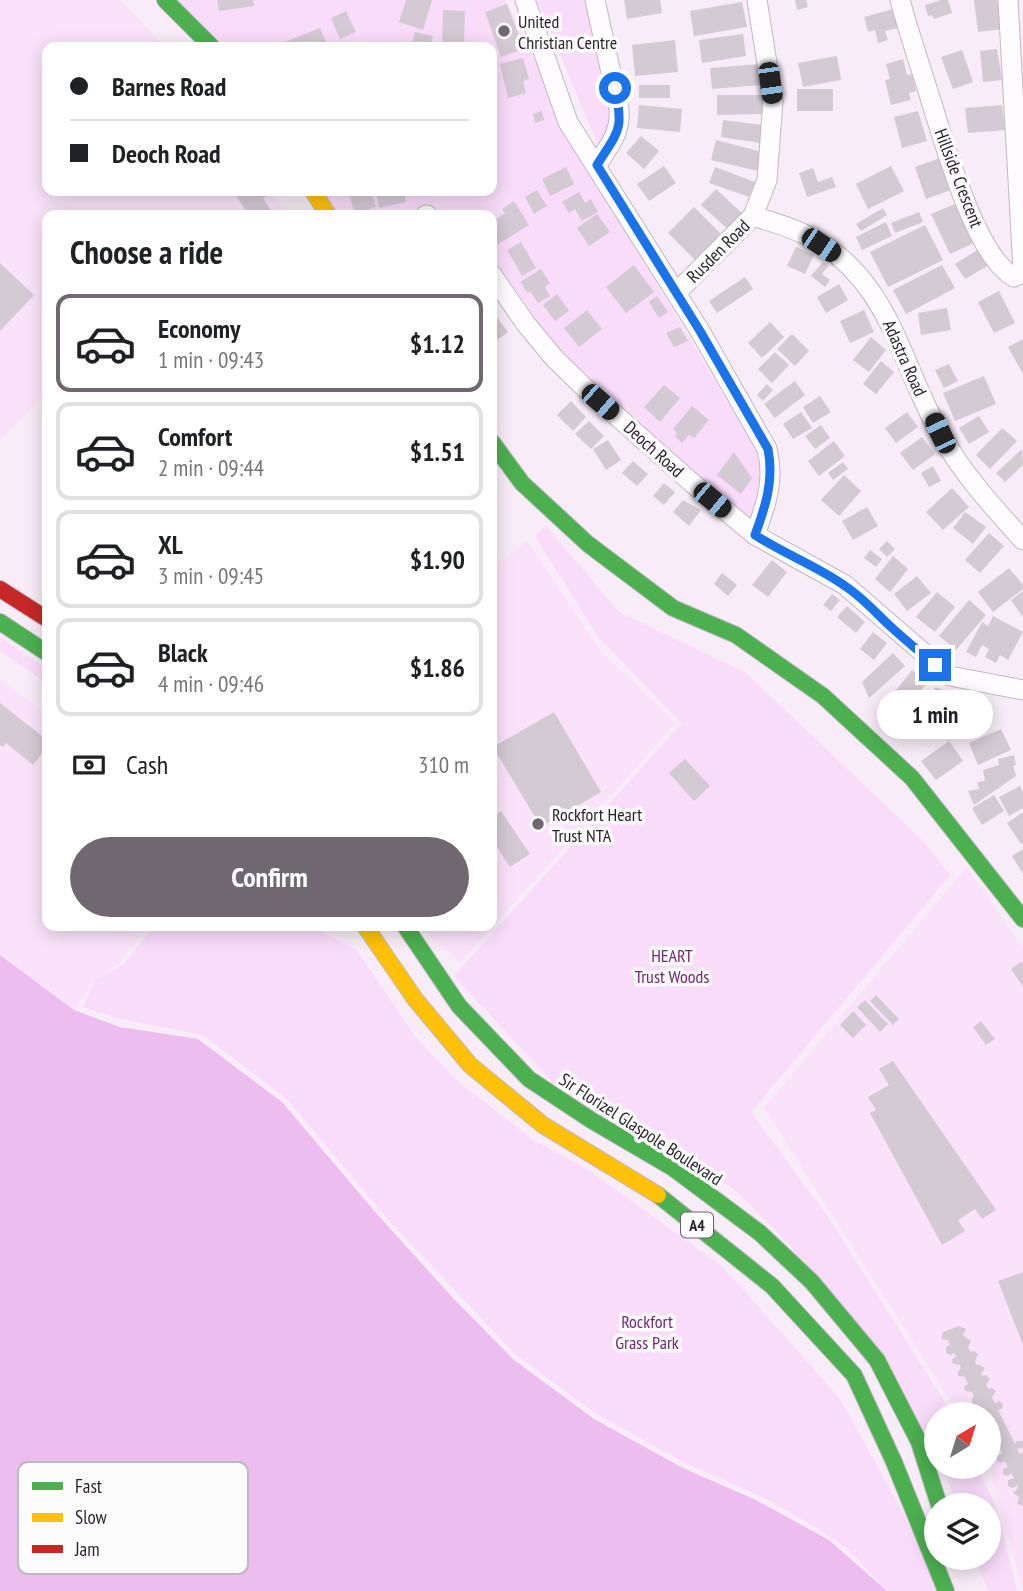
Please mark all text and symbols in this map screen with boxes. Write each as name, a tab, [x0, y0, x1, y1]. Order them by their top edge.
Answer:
place label: United Christian Centre	[518, 10, 617, 54]
marker: United Christian Centre	[496, 23, 512, 39]
car	[757, 61, 784, 105]
text: Barnes Road	[112, 70, 226, 103]
route start	[599, 72, 631, 104]
street label: Hillside Crescent	[930, 125, 988, 231]
text: Deoch Road	[112, 137, 221, 170]
street label: Rusden Road	[682, 215, 754, 287]
car	[798, 225, 845, 265]
text: Choose a ride	[70, 231, 223, 273]
icon: car	[74, 312, 137, 375]
text: Economy	[158, 312, 240, 345]
street label: Adastra Road	[878, 316, 932, 400]
text: $1.12	[410, 327, 465, 360]
text: 1 min · 09:43	[158, 345, 264, 374]
car	[578, 380, 623, 424]
car	[922, 410, 959, 456]
street label: Deoch Road	[619, 416, 689, 482]
icon: car	[74, 420, 137, 483]
text: Comfort	[158, 420, 232, 453]
text: $1.51	[410, 435, 465, 468]
text: 2 min · 09:44	[158, 453, 264, 482]
car	[690, 478, 735, 522]
icon: car	[74, 528, 137, 591]
text: XL	[158, 528, 183, 561]
text: $1.90	[410, 543, 465, 576]
text: 3 min · 09:45	[158, 561, 264, 590]
icon: car	[74, 636, 137, 699]
text: Black	[158, 636, 208, 669]
route end	[919, 649, 951, 681]
text: $1.86	[410, 651, 465, 684]
text: 4 min · 09:46	[158, 669, 264, 698]
callout: 1 min	[877, 690, 993, 738]
text: 1 min	[912, 700, 958, 729]
icon: cash	[70, 746, 108, 784]
text: Cash	[126, 748, 168, 781]
text: 310 m	[418, 750, 469, 779]
place label: Rockfort Heart Trust NTA	[552, 803, 642, 847]
marker: Rockfort Heart Trust NTA	[530, 816, 546, 832]
button: Confirm	[70, 837, 469, 917]
park label: HEART Trust Woods	[635, 944, 709, 988]
street label: Sir Florizel Glaspole Boulevard	[555, 1068, 727, 1190]
road number: A4	[681, 1212, 713, 1238]
park label: Rockfort Grass Park	[615, 1310, 679, 1354]
north arrow	[924, 1402, 1001, 1479]
map controls	[924, 1402, 1001, 1570]
legend	[18, 1462, 248, 1574]
text: Fast	[75, 1474, 103, 1498]
button: layers	[924, 1493, 1001, 1570]
text: Slow	[75, 1505, 108, 1529]
text: Jam	[74, 1537, 100, 1561]

